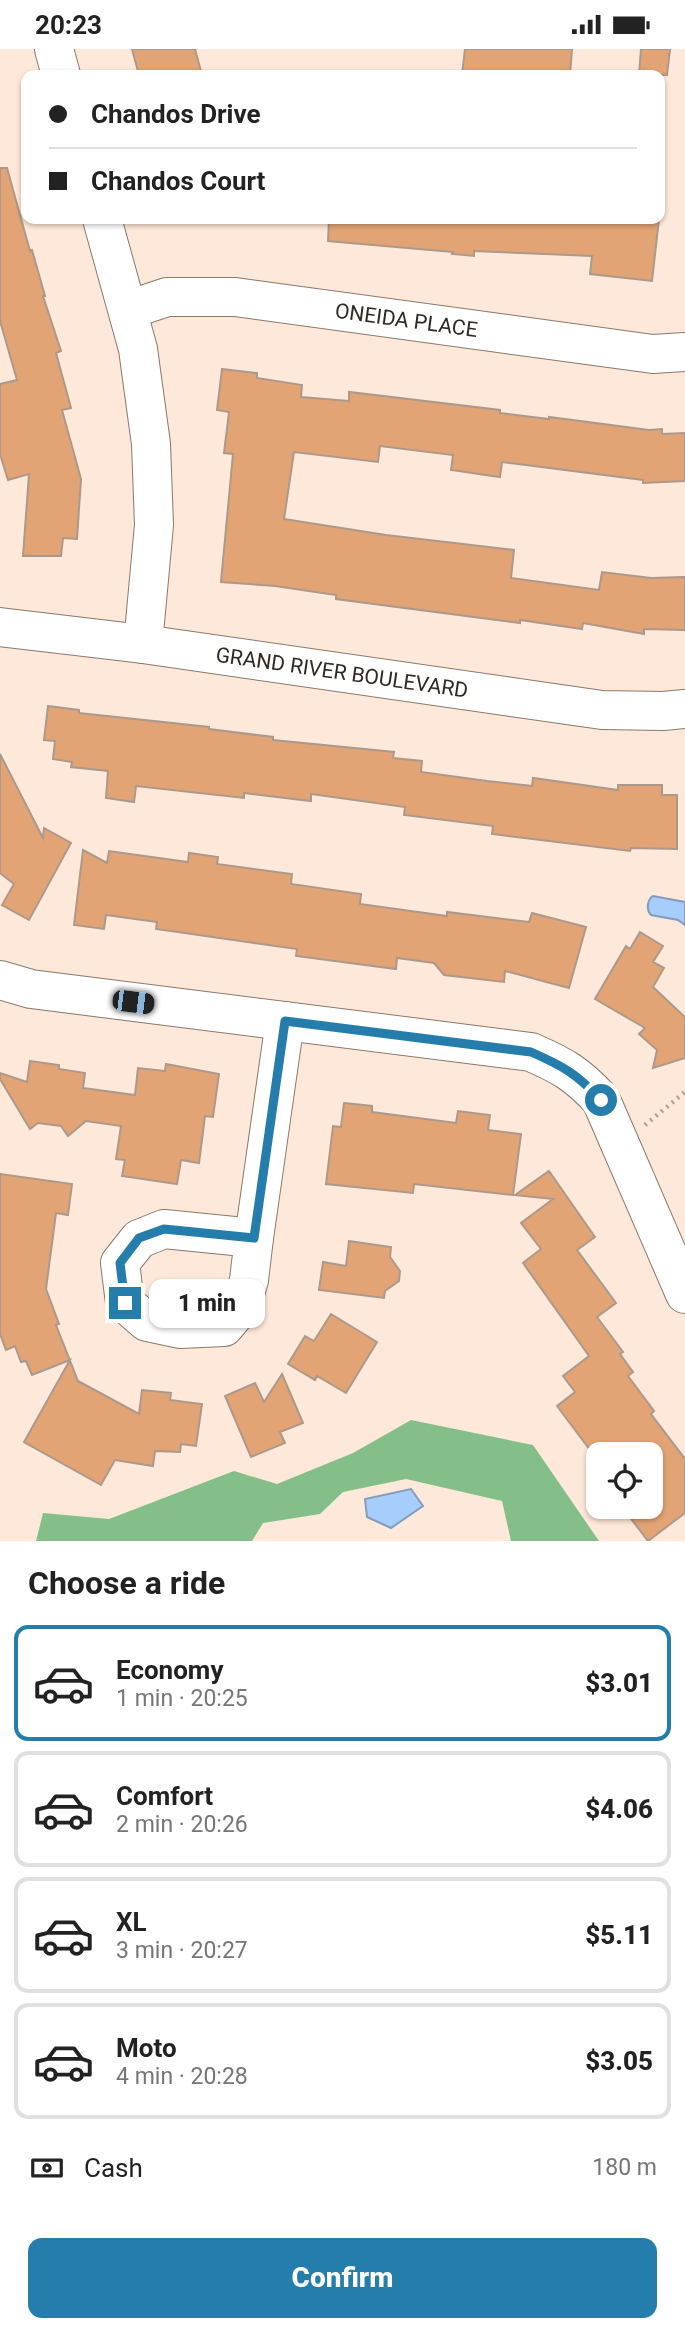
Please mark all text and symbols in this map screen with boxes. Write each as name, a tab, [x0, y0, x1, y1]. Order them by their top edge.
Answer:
text: 20:23	[35, 10, 102, 40]
text: Chandos Drive	[91, 99, 261, 129]
text: Chandos Court	[91, 166, 265, 196]
street label: ONEIDA PLACE	[334, 299, 479, 342]
street label: GRAND RIVER BOULEVARD	[214, 643, 470, 703]
car	[111, 989, 156, 1015]
route start	[585, 1084, 617, 1116]
callout: 1 min	[150, 1279, 265, 1327]
route end	[109, 1287, 141, 1319]
text: 1 min	[178, 1290, 236, 1317]
map controls	[586, 1442, 663, 1519]
button: locate	[586, 1442, 663, 1519]
text: Choose a ride	[28, 1564, 225, 1602]
icon: car	[32, 1652, 95, 1715]
text: Economy	[116, 1655, 223, 1685]
text: $3.01	[585, 1668, 653, 1698]
text: 1 min · 20:25	[116, 1685, 248, 1712]
icon: car	[32, 1778, 95, 1841]
text: Comfort	[116, 1781, 213, 1811]
text: $4.06	[585, 1794, 653, 1824]
text: 2 min · 20:26	[116, 1811, 248, 1838]
icon: car	[32, 1904, 95, 1967]
text: XL	[116, 1907, 147, 1937]
text: $5.11	[585, 1920, 653, 1950]
text: 3 min · 20:27	[116, 1937, 248, 1964]
icon: car	[32, 2030, 95, 2093]
text: Moto	[116, 2033, 177, 2063]
text: $3.05	[585, 2046, 653, 2076]
text: 4 min · 20:28	[116, 2063, 248, 2090]
icon: cash	[28, 2149, 66, 2187]
text: Cash	[84, 2153, 143, 2183]
text: 180 m	[592, 2154, 657, 2181]
button: Confirm	[28, 2238, 657, 2318]

